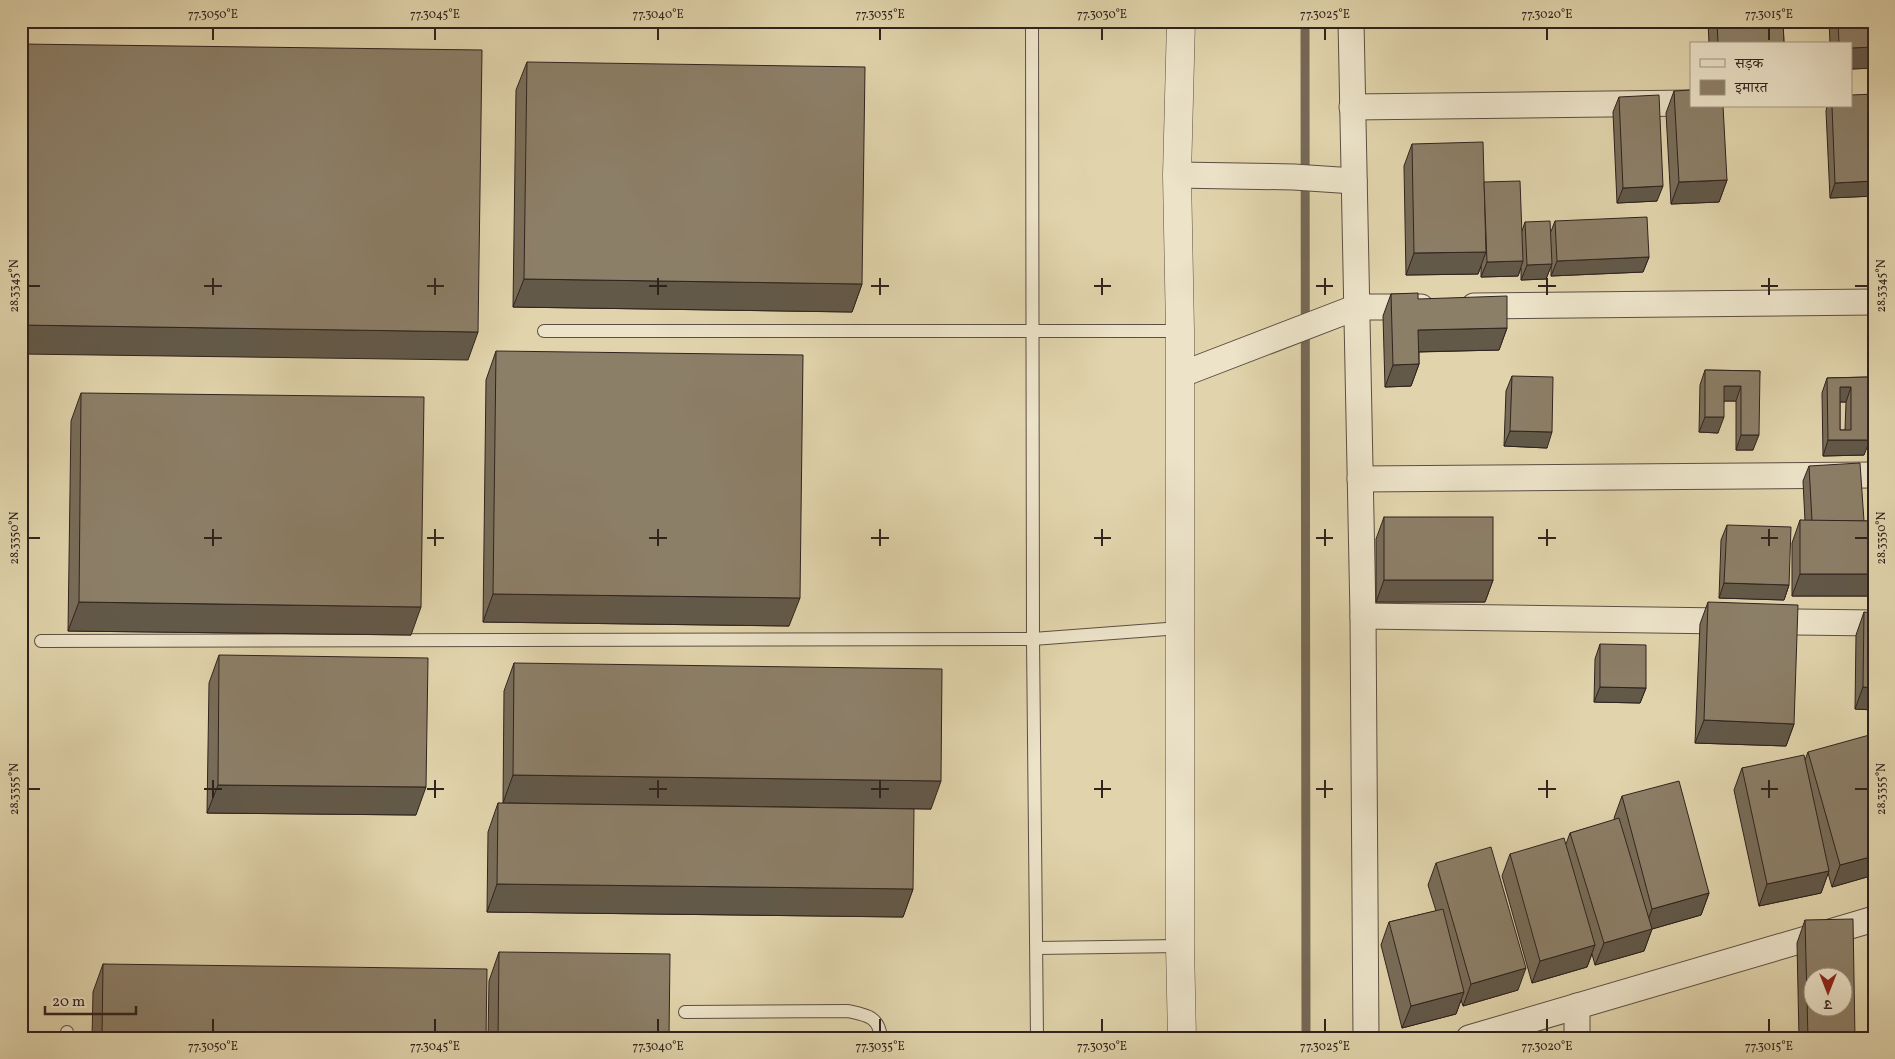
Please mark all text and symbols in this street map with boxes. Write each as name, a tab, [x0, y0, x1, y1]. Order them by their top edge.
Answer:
text: 77.3050°E	[188, 7, 238, 23]
text: 77.3045°E	[410, 7, 460, 23]
text: 77.3040°E	[632, 7, 684, 23]
text: 77.3035°E	[855, 7, 905, 23]
text: 77.3030°E	[1077, 7, 1127, 23]
text: 77.3025°E	[1300, 7, 1350, 23]
text: 77.3020°E	[1522, 7, 1572, 23]
text: 77.3015°E	[1745, 7, 1793, 23]
legend	[1690, 42, 1852, 108]
text: सड़क	[1734, 54, 1764, 75]
text: इमारत	[1734, 78, 1769, 99]
text: 28.3345°N	[7, 259, 23, 313]
text: 28.3345°N	[1874, 259, 1890, 313]
text: 28.3350°N	[7, 511, 23, 565]
text: 28.3350°N	[1874, 511, 1890, 565]
text: 28.3355°N	[7, 763, 23, 815]
text: 28.3355°N	[1874, 763, 1890, 815]
north arrow	[1802, 966, 1852, 1016]
scale bar	[45, 984, 136, 1016]
text: 20 m	[52, 992, 85, 1013]
text: उ	[1824, 994, 1833, 1013]
text: 77.3050°E	[188, 1039, 238, 1055]
text: 77.3045°E	[410, 1039, 460, 1055]
text: 77.3040°E	[632, 1039, 684, 1055]
text: 77.3035°E	[855, 1039, 905, 1055]
text: 77.3030°E	[1077, 1039, 1127, 1055]
text: 77.3025°E	[1300, 1039, 1350, 1055]
text: 77.3020°E	[1522, 1039, 1572, 1055]
text: 77.3015°E	[1745, 1039, 1793, 1055]

